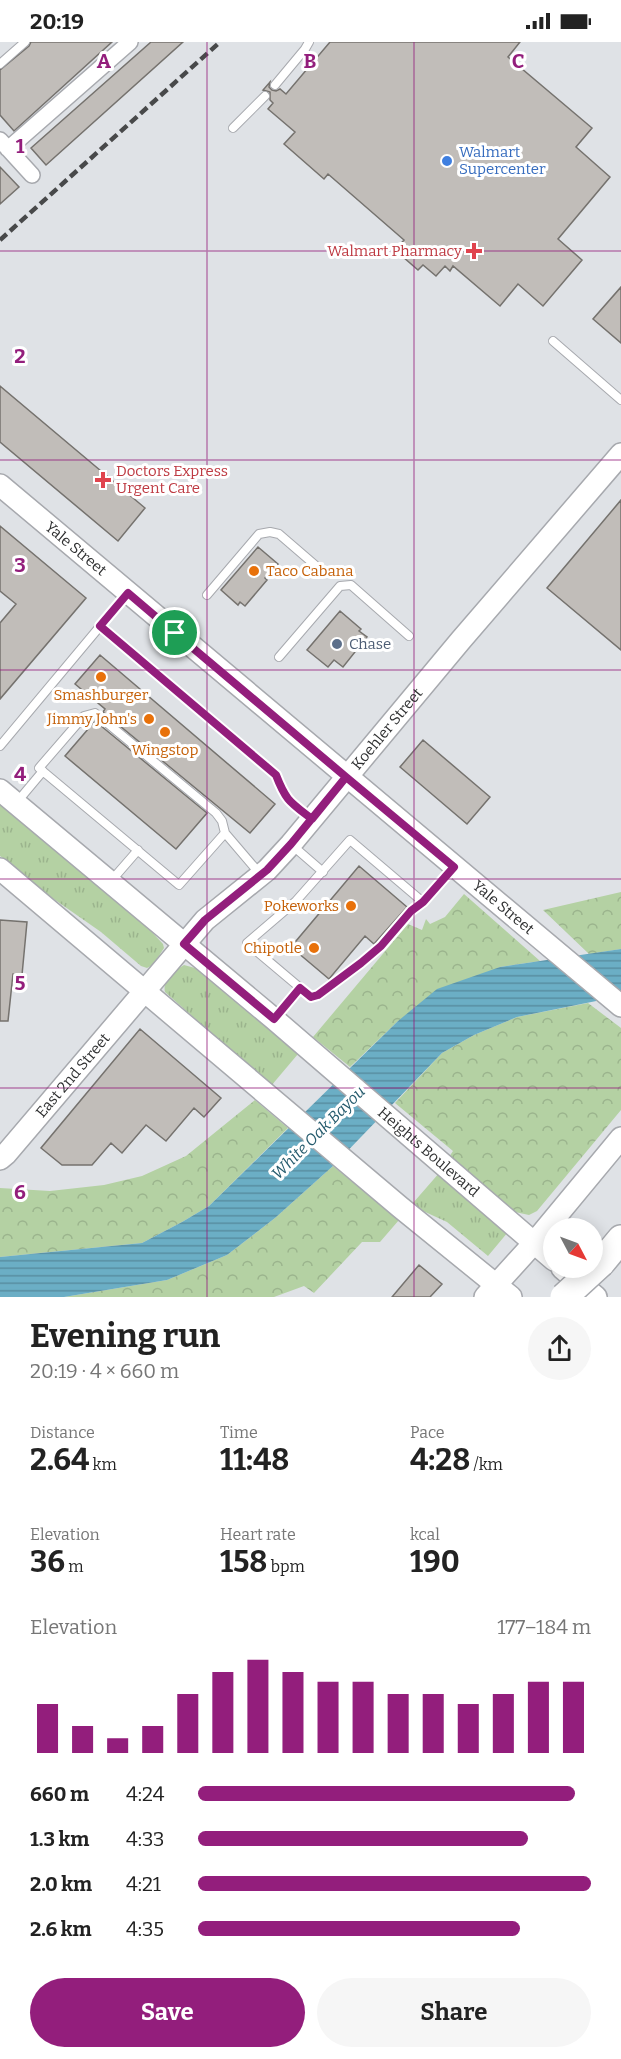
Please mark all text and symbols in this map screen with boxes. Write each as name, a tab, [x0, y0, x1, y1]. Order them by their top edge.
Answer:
text: 20:19	[30, 8, 84, 35]
text: A	[97, 49, 112, 73]
text: B	[304, 49, 317, 73]
text: C	[512, 49, 524, 73]
text: 1	[16, 134, 25, 158]
place label: Walmart Supercenter	[459, 143, 546, 178]
marker: Walmart Supercenter	[440, 154, 454, 168]
place label: Walmart Pharmacy	[327, 242, 462, 260]
marker: Walmart Pharmacy	[467, 244, 481, 258]
text: 2	[14, 344, 26, 368]
place label: Doctors Express Urgent Care	[116, 462, 228, 497]
marker: Doctors Express Urgent Care	[94, 471, 112, 489]
street label: Yale Street	[42, 518, 111, 580]
text: 3	[14, 553, 26, 577]
place label: Taco Cabana	[266, 562, 353, 580]
marker: Taco Cabana	[247, 564, 261, 578]
pin	[149, 607, 200, 658]
icon: arrive	[158, 616, 191, 649]
place label: Chase	[349, 635, 391, 653]
marker: Chase	[330, 637, 344, 651]
marker: Smashburger	[94, 670, 108, 684]
street label: Koehler Street	[348, 684, 427, 773]
place label: Smashburger	[54, 686, 149, 704]
place label: Jimmy John's	[46, 710, 137, 728]
marker: Jimmy John's	[142, 712, 156, 726]
marker: Wingstop	[158, 725, 172, 739]
place label: Wingstop	[132, 741, 198, 759]
text: 4	[14, 762, 26, 786]
street label: Yale Street	[469, 876, 538, 938]
place label: Pokeworks	[264, 897, 339, 915]
marker: Pokeworks	[344, 899, 358, 913]
place label: Chipotle	[244, 939, 302, 957]
marker: Chipotle	[307, 941, 321, 955]
text: 5	[15, 971, 26, 995]
street label: East 2nd Street	[32, 1029, 114, 1121]
water label: White Oak Bayou	[268, 1082, 369, 1183]
street label: Heights Boulevard	[374, 1103, 483, 1201]
text: 6	[14, 1180, 26, 1204]
north arrow	[543, 1218, 603, 1278]
map controls	[543, 1218, 603, 1278]
text: Evening run	[30, 1316, 220, 1356]
button: share	[528, 1317, 591, 1380]
text: 20:19 · 4 × 660 m	[30, 1359, 179, 1383]
text: Distance	[30, 1423, 95, 1442]
text: Time	[220, 1423, 258, 1442]
text: Pace	[410, 1423, 445, 1442]
text: 2.64	[30, 1442, 89, 1478]
text: 11:48	[220, 1442, 289, 1478]
text: 4:28	[410, 1442, 470, 1478]
text: km	[89, 1455, 117, 1474]
text: /km	[470, 1455, 503, 1474]
text: Elevation	[30, 1525, 100, 1544]
text: Heart rate	[220, 1525, 296, 1544]
text: kcal	[410, 1525, 440, 1544]
text: 36	[30, 1544, 65, 1580]
text: 158	[220, 1544, 267, 1580]
text: 190	[410, 1544, 460, 1580]
text: m	[65, 1557, 83, 1576]
text: bpm	[267, 1557, 305, 1576]
text: Elevation	[30, 1615, 117, 1639]
text: 177–184 m	[497, 1615, 591, 1639]
text: 660 m	[30, 1782, 89, 1806]
text: 4:24	[126, 1782, 164, 1806]
text: 1.3 km	[30, 1827, 89, 1851]
text: 4:33	[126, 1827, 164, 1851]
text: 2.0 km	[30, 1872, 92, 1896]
text: 4:21	[126, 1872, 161, 1896]
text: 2.6 km	[30, 1917, 92, 1941]
text: 4:35	[126, 1917, 164, 1941]
button: Save	[30, 1978, 305, 2047]
button: Share	[317, 1978, 591, 2047]

